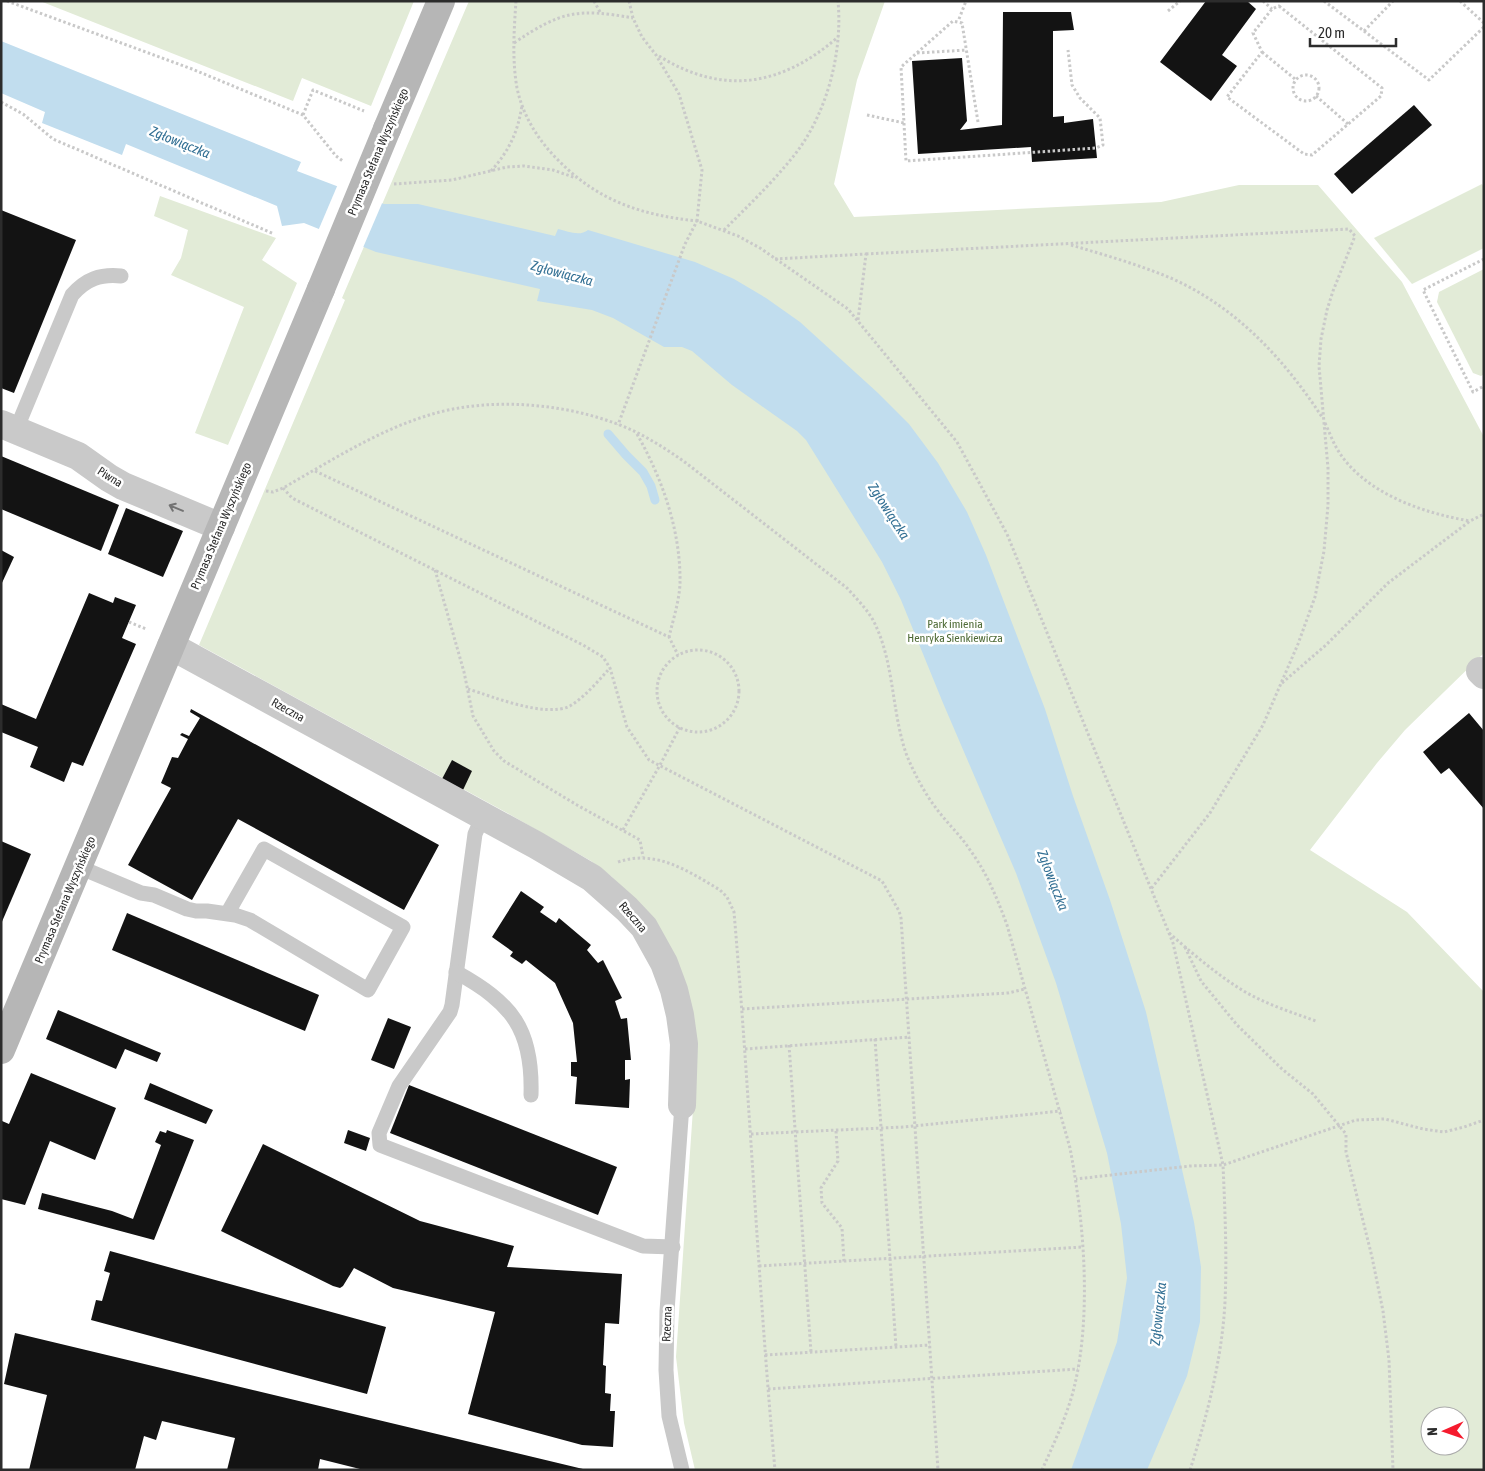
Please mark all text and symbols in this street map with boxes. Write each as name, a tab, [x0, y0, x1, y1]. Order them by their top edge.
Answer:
scale bar	[1310, 15, 1396, 47]
text: 20 m	[1318, 24, 1345, 41]
street label: Prymasa Stefana Wyszyńskiego	[345, 86, 411, 218]
water label: Zgłowiączka	[148, 123, 213, 161]
water label: Zgłowiączka	[529, 257, 595, 289]
street label: Prymasa Stefana Wyszyńskiego	[188, 460, 254, 592]
street label: Piwna	[95, 464, 125, 490]
water label: Zgłowiączka	[865, 480, 913, 542]
one-way arrow	[169, 503, 184, 512]
park label: Park imienia Henryka Sienkiewicza	[907, 617, 1003, 645]
street label: Rzeczna	[269, 695, 307, 725]
street label: Prymasa Stefana Wyszyńskiego	[32, 834, 98, 966]
water label: Zgłowiączka	[1034, 847, 1072, 913]
street label: Rzeczna	[616, 899, 650, 935]
water label: Zgłowiączka	[1147, 1281, 1169, 1346]
street label: Rzeczna	[659, 1306, 675, 1342]
north arrow	[1420, 1406, 1470, 1456]
text: N	[1424, 1427, 1440, 1436]

